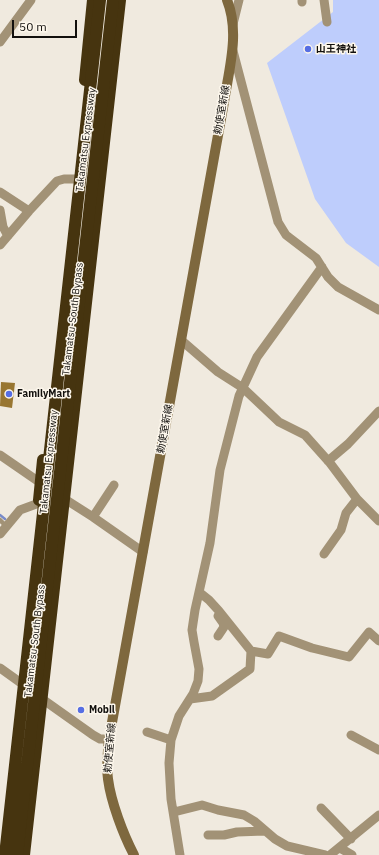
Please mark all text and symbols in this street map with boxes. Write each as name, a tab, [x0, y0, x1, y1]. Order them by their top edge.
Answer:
scale bar	[14, 12, 79, 38]
text: 50 m	[19, 19, 47, 34]
place label: 山王神社	[316, 43, 356, 55]
marker: 山王神社	[303, 44, 313, 54]
street label: 勅使室新線	[212, 84, 232, 136]
street label: Takamatsu Expressway	[74, 87, 98, 193]
street label: Takamatsu-South Bypass	[60, 262, 86, 376]
place label: FamilyMart	[17, 388, 70, 400]
marker: FamilyMart	[4, 389, 14, 399]
street label: 勅使室新線	[155, 403, 175, 455]
street label: Takamatsu Expressway	[38, 409, 60, 515]
street label: Takamatsu-South Bypass	[22, 584, 48, 698]
place label: Mobil	[89, 704, 115, 716]
marker: Mobil	[76, 705, 86, 715]
street label: 勅使室新線	[102, 723, 118, 773]

